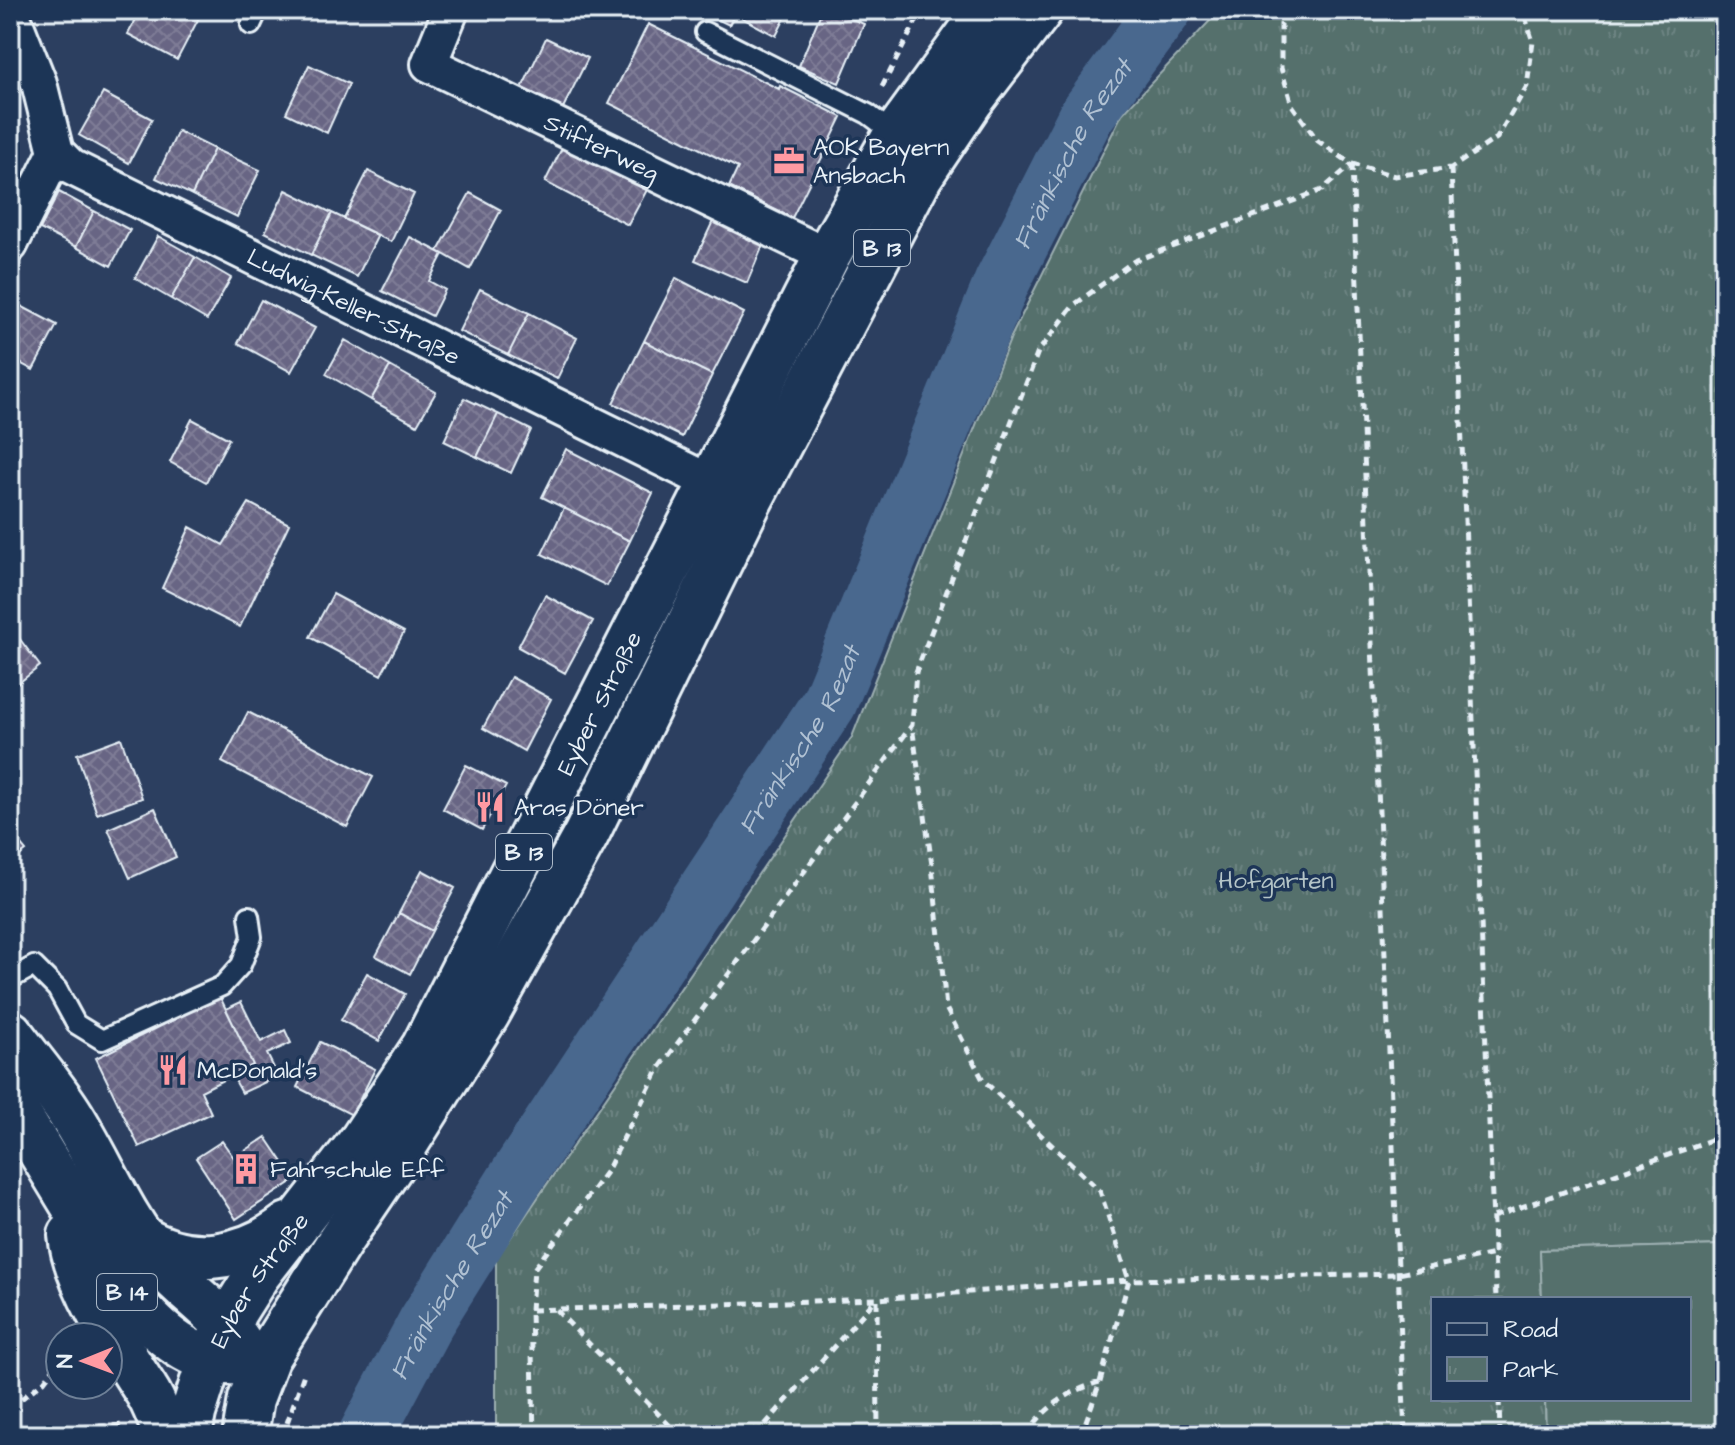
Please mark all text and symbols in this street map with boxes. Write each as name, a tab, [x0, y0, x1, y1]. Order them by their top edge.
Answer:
water label: Fränkische Rezat	[1004, 50, 1143, 256]
street label: Stifterweg	[538, 106, 664, 191]
place label: AOK Bayern Ansbach	[813, 131, 949, 193]
office icon: AOK Bayern Ansbach	[772, 144, 806, 178]
road number: B 13	[854, 230, 910, 266]
street label: Ludwig-Keller-Straße	[241, 240, 465, 374]
street label: Eyber Straße	[549, 626, 651, 781]
water label: Fränkische Rezat	[730, 638, 871, 842]
restaurant icon: Aras Döner	[473, 790, 507, 824]
place label: Aras Döner	[514, 791, 644, 825]
road number: B 13	[496, 834, 552, 870]
park label: Hofgarten	[1219, 864, 1333, 899]
restaurant icon: McDonald's	[156, 1053, 190, 1087]
place label: McDonald's	[197, 1054, 317, 1088]
building icon: Fahrschule Eff	[229, 1152, 263, 1186]
place label: Fahrschule Eff	[270, 1153, 445, 1187]
water label: Fränkische Rezat	[381, 1182, 524, 1387]
street label: Eyber Straße	[202, 1206, 318, 1354]
road number: B 14	[97, 1274, 157, 1310]
legend	[1431, 1297, 1691, 1401]
text: Road	[1503, 1313, 1558, 1347]
north arrow	[44, 1321, 124, 1401]
text: Park	[1503, 1353, 1559, 1387]
text: N	[50, 1354, 81, 1368]

